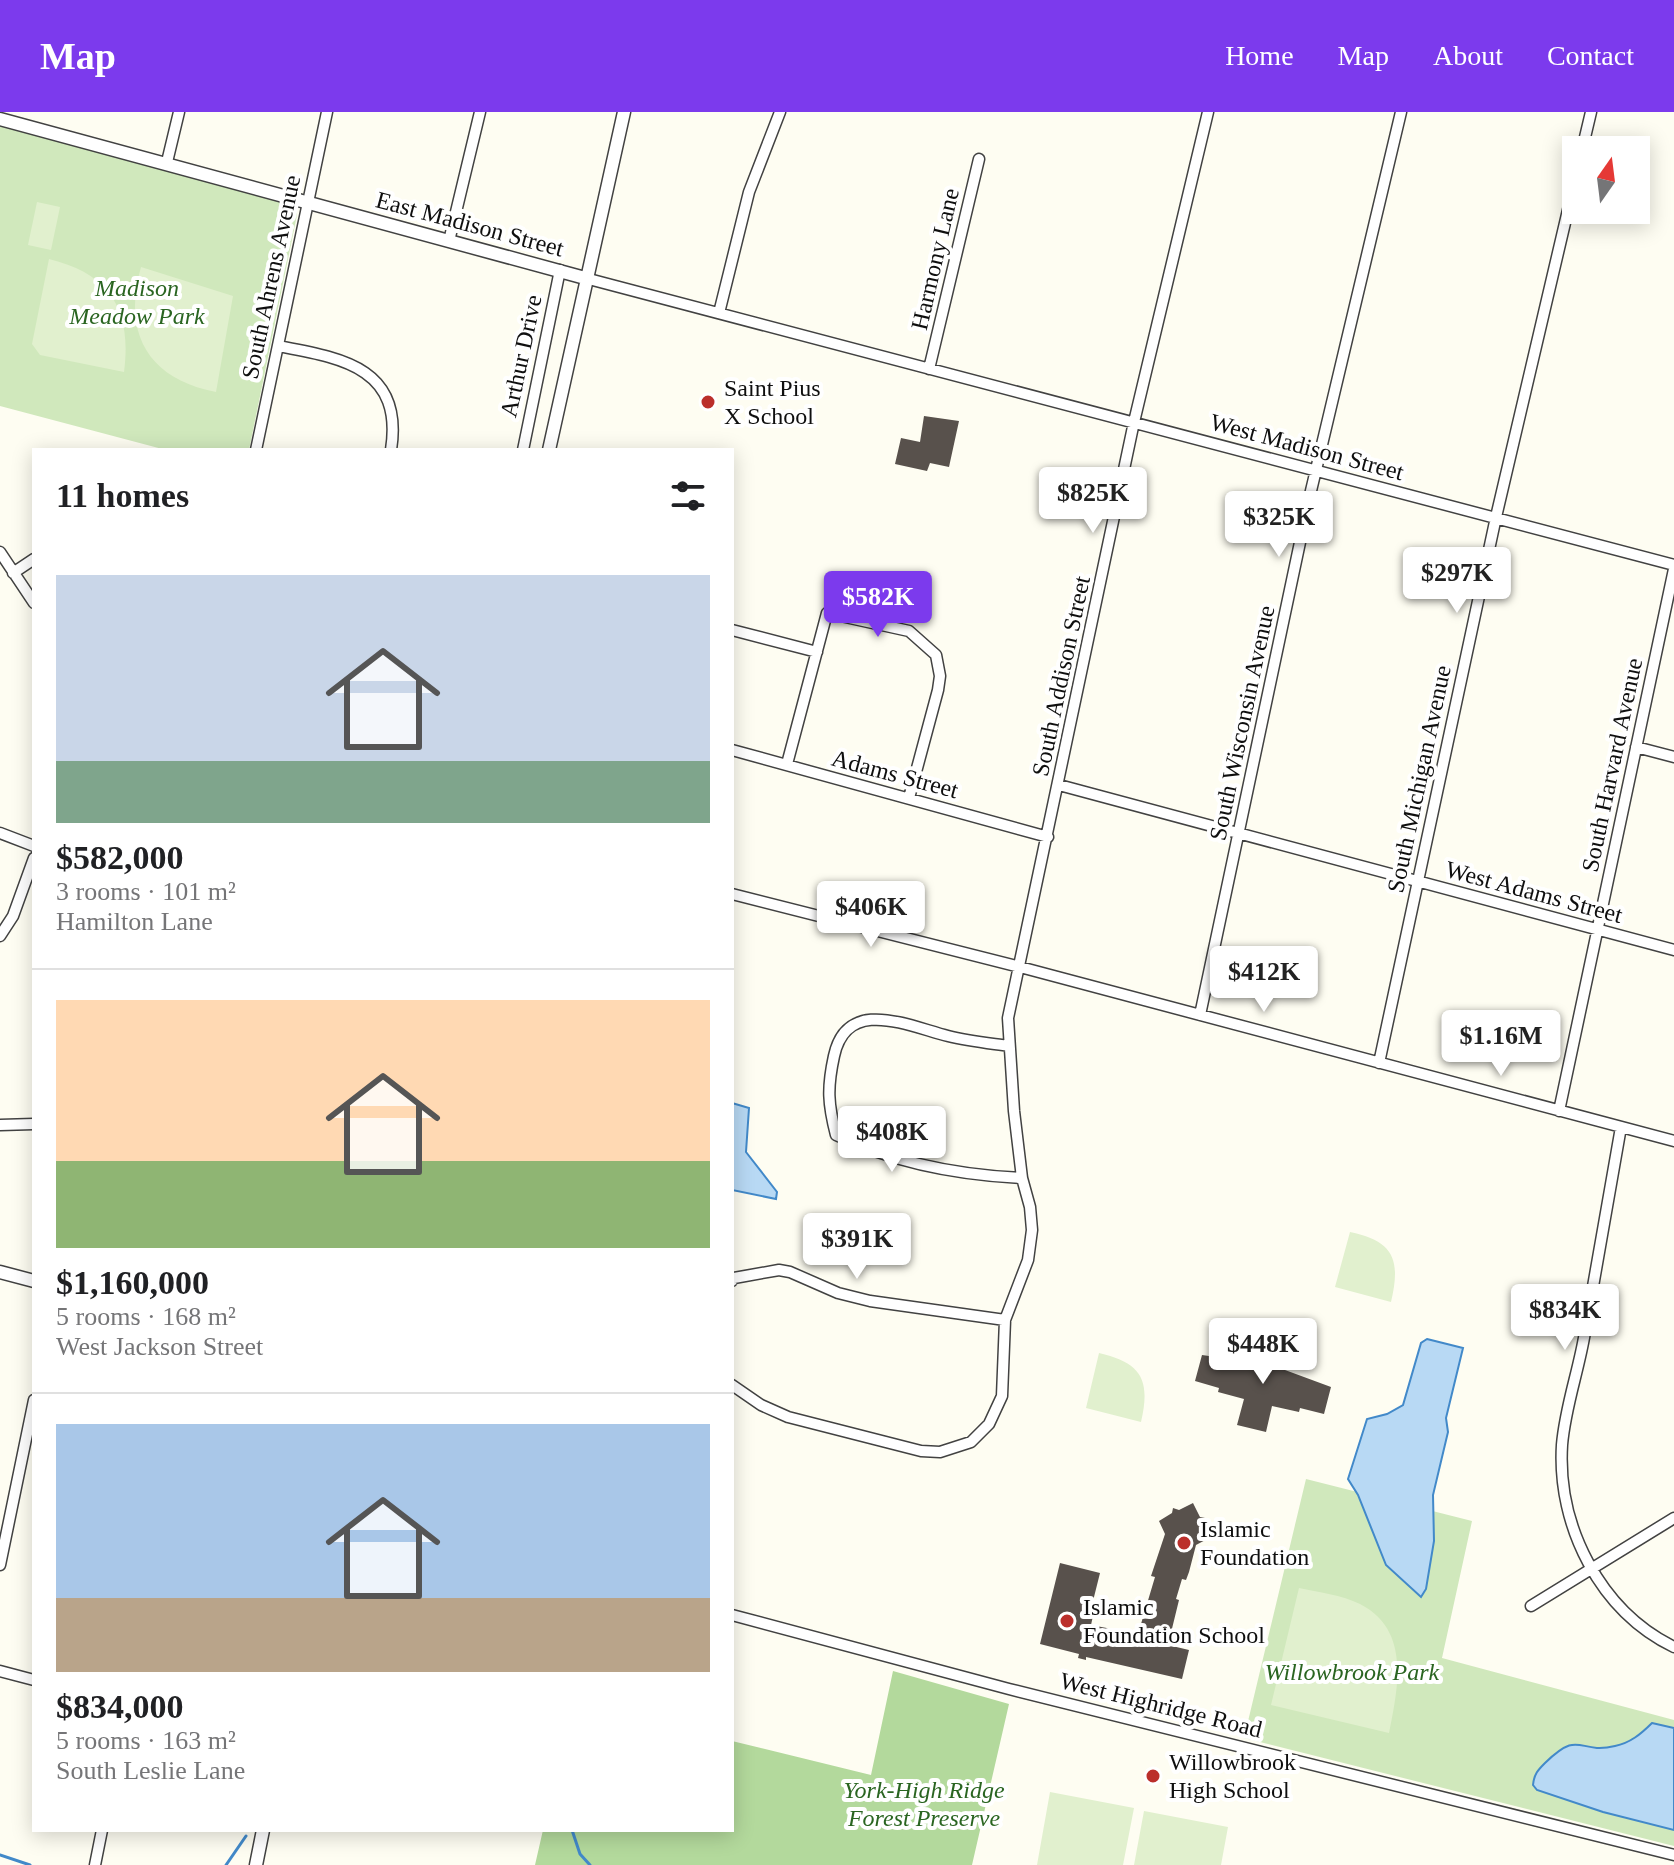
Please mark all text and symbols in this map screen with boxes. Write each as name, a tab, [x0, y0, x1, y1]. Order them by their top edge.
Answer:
text: Map	[40, 35, 116, 77]
text: Home	[1225, 40, 1294, 71]
text: Map	[1338, 40, 1389, 71]
text: About	[1433, 40, 1503, 71]
text: Contact	[1547, 40, 1634, 71]
north arrow	[1562, 136, 1650, 224]
map controls	[1562, 136, 1650, 224]
street label: South Ahrens Avenue	[237, 173, 305, 381]
street label: East Madison Street	[373, 186, 567, 262]
street label: Harmony Lane	[906, 186, 964, 332]
park label: Madison Meadow Park	[68, 275, 205, 329]
street label: Arthur Drive	[495, 292, 547, 420]
place label: Saint Pius X School	[724, 375, 821, 429]
marker: Saint Pius X School	[699, 393, 717, 411]
street label: West Madison Street	[1207, 409, 1407, 485]
pin: $825K	[1037, 467, 1149, 535]
icon: filters	[666, 474, 710, 518]
text: 11 homes	[56, 477, 189, 514]
text: $825K	[1057, 478, 1129, 507]
pin: $325K	[1223, 491, 1335, 559]
text: $325K	[1243, 502, 1315, 531]
pin: $297K	[1401, 547, 1513, 615]
text: $297K	[1421, 558, 1493, 587]
pin: $582K	[822, 571, 934, 639]
street label: South Addison Street	[1027, 573, 1095, 778]
text: $582K	[842, 582, 914, 611]
street label: South Wisconsin Avenue	[1204, 603, 1280, 843]
icon: home	[311, 627, 455, 771]
street label: South Harvard Avenue	[1577, 656, 1647, 874]
street label: South Michigan Avenue	[1382, 663, 1456, 895]
street label: Adams Street	[829, 745, 961, 803]
text: $582,000	[56, 839, 184, 876]
street label: West Adams Street	[1443, 856, 1626, 928]
text: 3 rooms · 101 m²	[56, 877, 236, 906]
pin: $406K	[815, 881, 927, 949]
text: $406K	[835, 892, 907, 921]
text: Hamilton Lane	[56, 907, 213, 936]
pin: $412K	[1208, 946, 1320, 1014]
text: $412K	[1228, 957, 1300, 986]
pin: $1.16M	[1436, 1010, 1566, 1078]
text: $1.16M	[1459, 1021, 1543, 1050]
icon: home	[311, 1052, 455, 1196]
pin: $408K	[836, 1106, 948, 1174]
text: $408K	[856, 1117, 928, 1146]
pin: $391K	[801, 1213, 913, 1281]
text: $391K	[821, 1224, 893, 1253]
text: $1,160,000	[56, 1264, 209, 1301]
pin: $834K	[1509, 1284, 1621, 1352]
text: $834K	[1529, 1295, 1601, 1324]
text: 5 rooms · 168 m²	[56, 1302, 236, 1331]
pin: $448K	[1207, 1318, 1319, 1386]
text: $448K	[1227, 1329, 1299, 1358]
text: West Jackson Street	[56, 1332, 263, 1361]
icon: home	[311, 1476, 455, 1620]
place label: Islamic Foundation	[1200, 1516, 1309, 1570]
marker: Islamic Foundation	[1175, 1534, 1193, 1552]
place label: Islamic Foundation School	[1083, 1594, 1265, 1648]
marker: Islamic Foundation School	[1058, 1612, 1076, 1630]
park label: Willowbrook Park	[1265, 1659, 1440, 1685]
street label: West Highridge Road	[1057, 1667, 1265, 1743]
text: $834,000	[56, 1688, 184, 1725]
text: 5 rooms · 163 m²	[56, 1726, 236, 1755]
place label: Willowbrook High School	[1169, 1749, 1296, 1803]
text: South Leslie Lane	[56, 1756, 245, 1785]
marker: Willowbrook High School	[1144, 1767, 1162, 1785]
park label: York-High Ridge Forest Preserve	[843, 1777, 1005, 1831]

